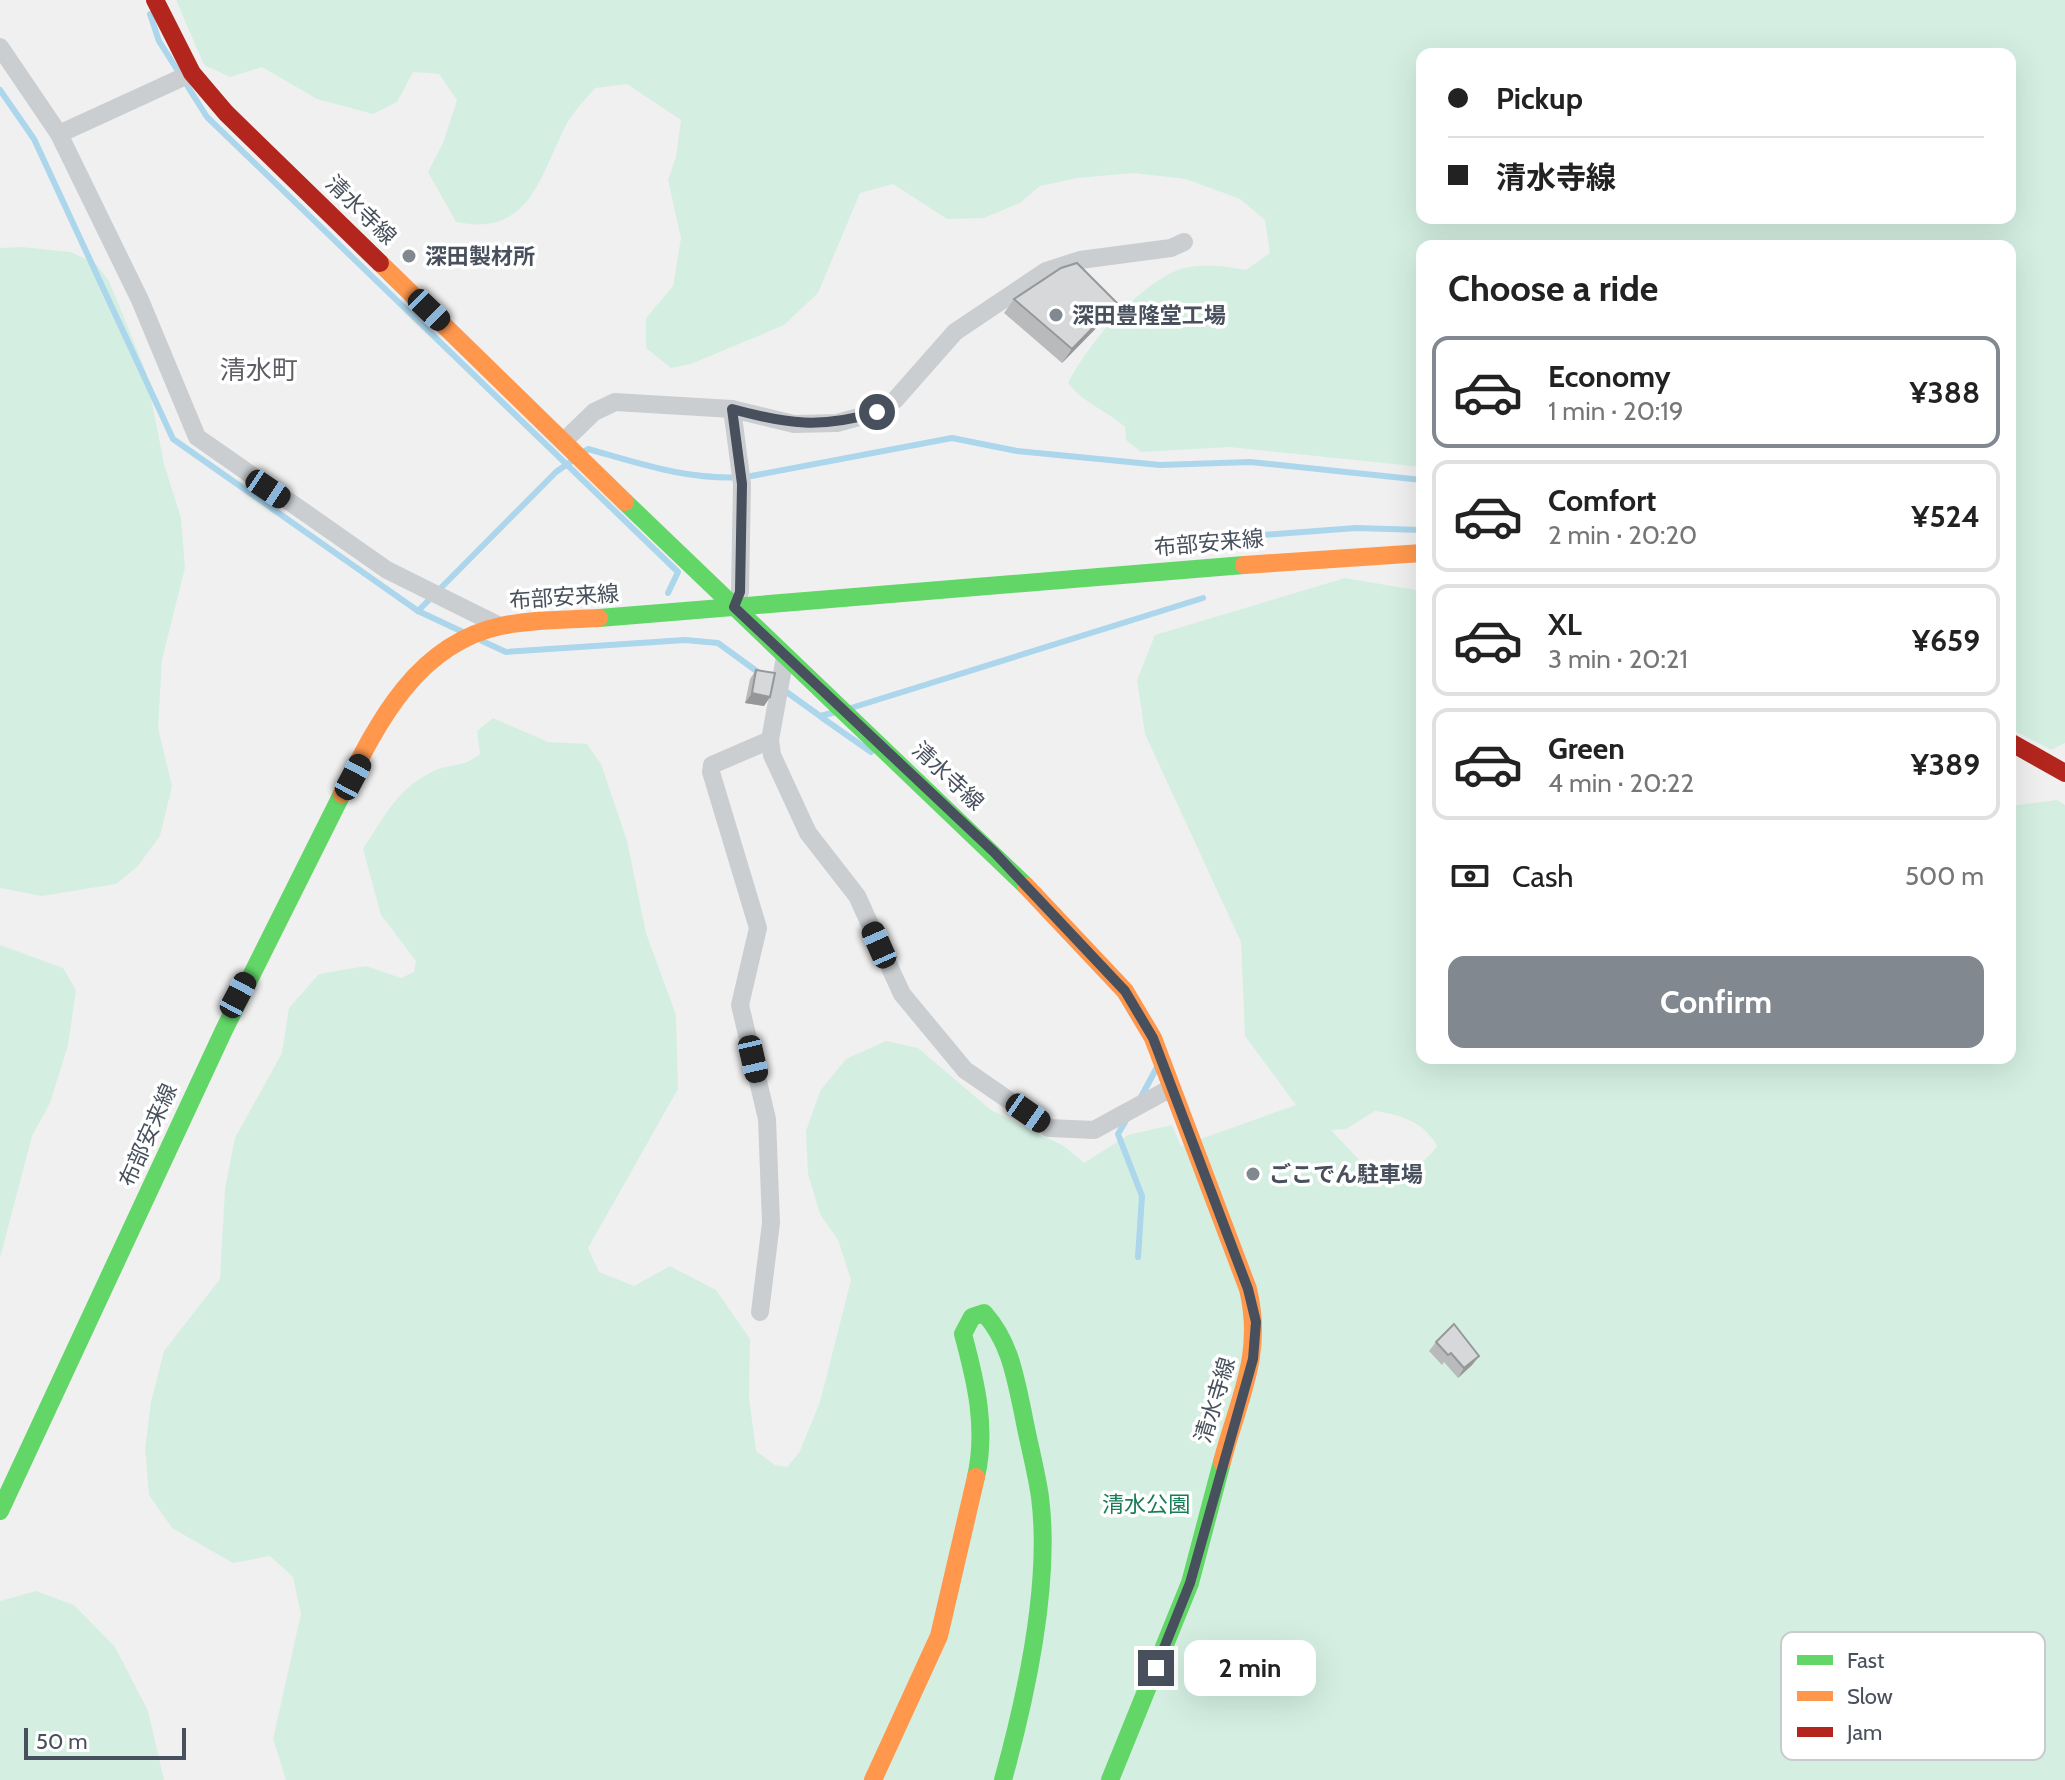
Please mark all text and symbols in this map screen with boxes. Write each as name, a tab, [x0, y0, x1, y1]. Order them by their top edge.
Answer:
text: Pickup	[1496, 80, 1583, 117]
text: 清水寺線	[1496, 159, 1616, 196]
street label: 清水寺線	[320, 170, 402, 250]
place label: 深田製材所	[425, 243, 535, 270]
marker: 深田製材所	[400, 247, 418, 265]
text: Choose a ride	[1448, 266, 1658, 310]
car	[403, 285, 455, 335]
place label: 深田豊隆堂工場	[1072, 302, 1226, 329]
marker: 深田豊隆堂工場	[1047, 306, 1065, 324]
district label: 清水町	[220, 354, 298, 386]
icon: car	[1452, 356, 1524, 428]
text: Economy	[1548, 358, 1671, 395]
text: ¥388	[1909, 374, 1980, 411]
route start	[859, 394, 895, 430]
text: 1 min · 20:19	[1548, 395, 1684, 427]
car	[241, 466, 295, 512]
icon: car	[1452, 480, 1524, 552]
text: Comfort	[1548, 482, 1656, 519]
text: ¥524	[1911, 498, 1980, 535]
text: 2 min · 20:20	[1548, 519, 1697, 551]
street label: 布部安来線	[1153, 525, 1265, 561]
street label: 布部安来線	[508, 580, 620, 614]
icon: car	[1452, 604, 1524, 676]
text: XL	[1548, 606, 1582, 643]
text: ¥659	[1912, 622, 1980, 659]
text: 3 min · 20:21	[1548, 643, 1688, 675]
icon: car	[1452, 728, 1524, 800]
text: Green	[1548, 730, 1625, 767]
street label: 清水寺線	[907, 736, 989, 816]
text: ¥389	[1911, 746, 1980, 783]
car	[331, 750, 375, 804]
text: 4 min · 20:22	[1548, 767, 1694, 799]
icon: cash	[1448, 854, 1492, 898]
text: Cash	[1512, 858, 1574, 895]
text: 500 m	[1905, 860, 1984, 892]
car	[858, 918, 900, 972]
button: Confirm	[1448, 956, 1984, 1048]
car	[216, 968, 260, 1022]
car	[736, 1033, 770, 1085]
street label: 布部安来線	[113, 1079, 183, 1191]
car	[1001, 1089, 1055, 1137]
place label: ごこでん駐車場	[1269, 1161, 1423, 1188]
marker: ごこでん駐車場	[1244, 1165, 1262, 1183]
street label: 清水寺線	[1189, 1354, 1241, 1446]
park label: 清水公園	[1102, 1491, 1190, 1518]
legend	[1781, 1632, 2045, 1760]
callout: 2 min	[1184, 1640, 1316, 1696]
text: Fast	[1847, 1647, 1885, 1674]
route end	[1138, 1650, 1174, 1686]
text: 2 min	[1219, 1652, 1281, 1684]
text: Slow	[1847, 1683, 1893, 1710]
text: Jam	[1846, 1719, 1882, 1746]
scale bar	[24, 1724, 186, 1760]
text: 50 m	[36, 1728, 88, 1755]

